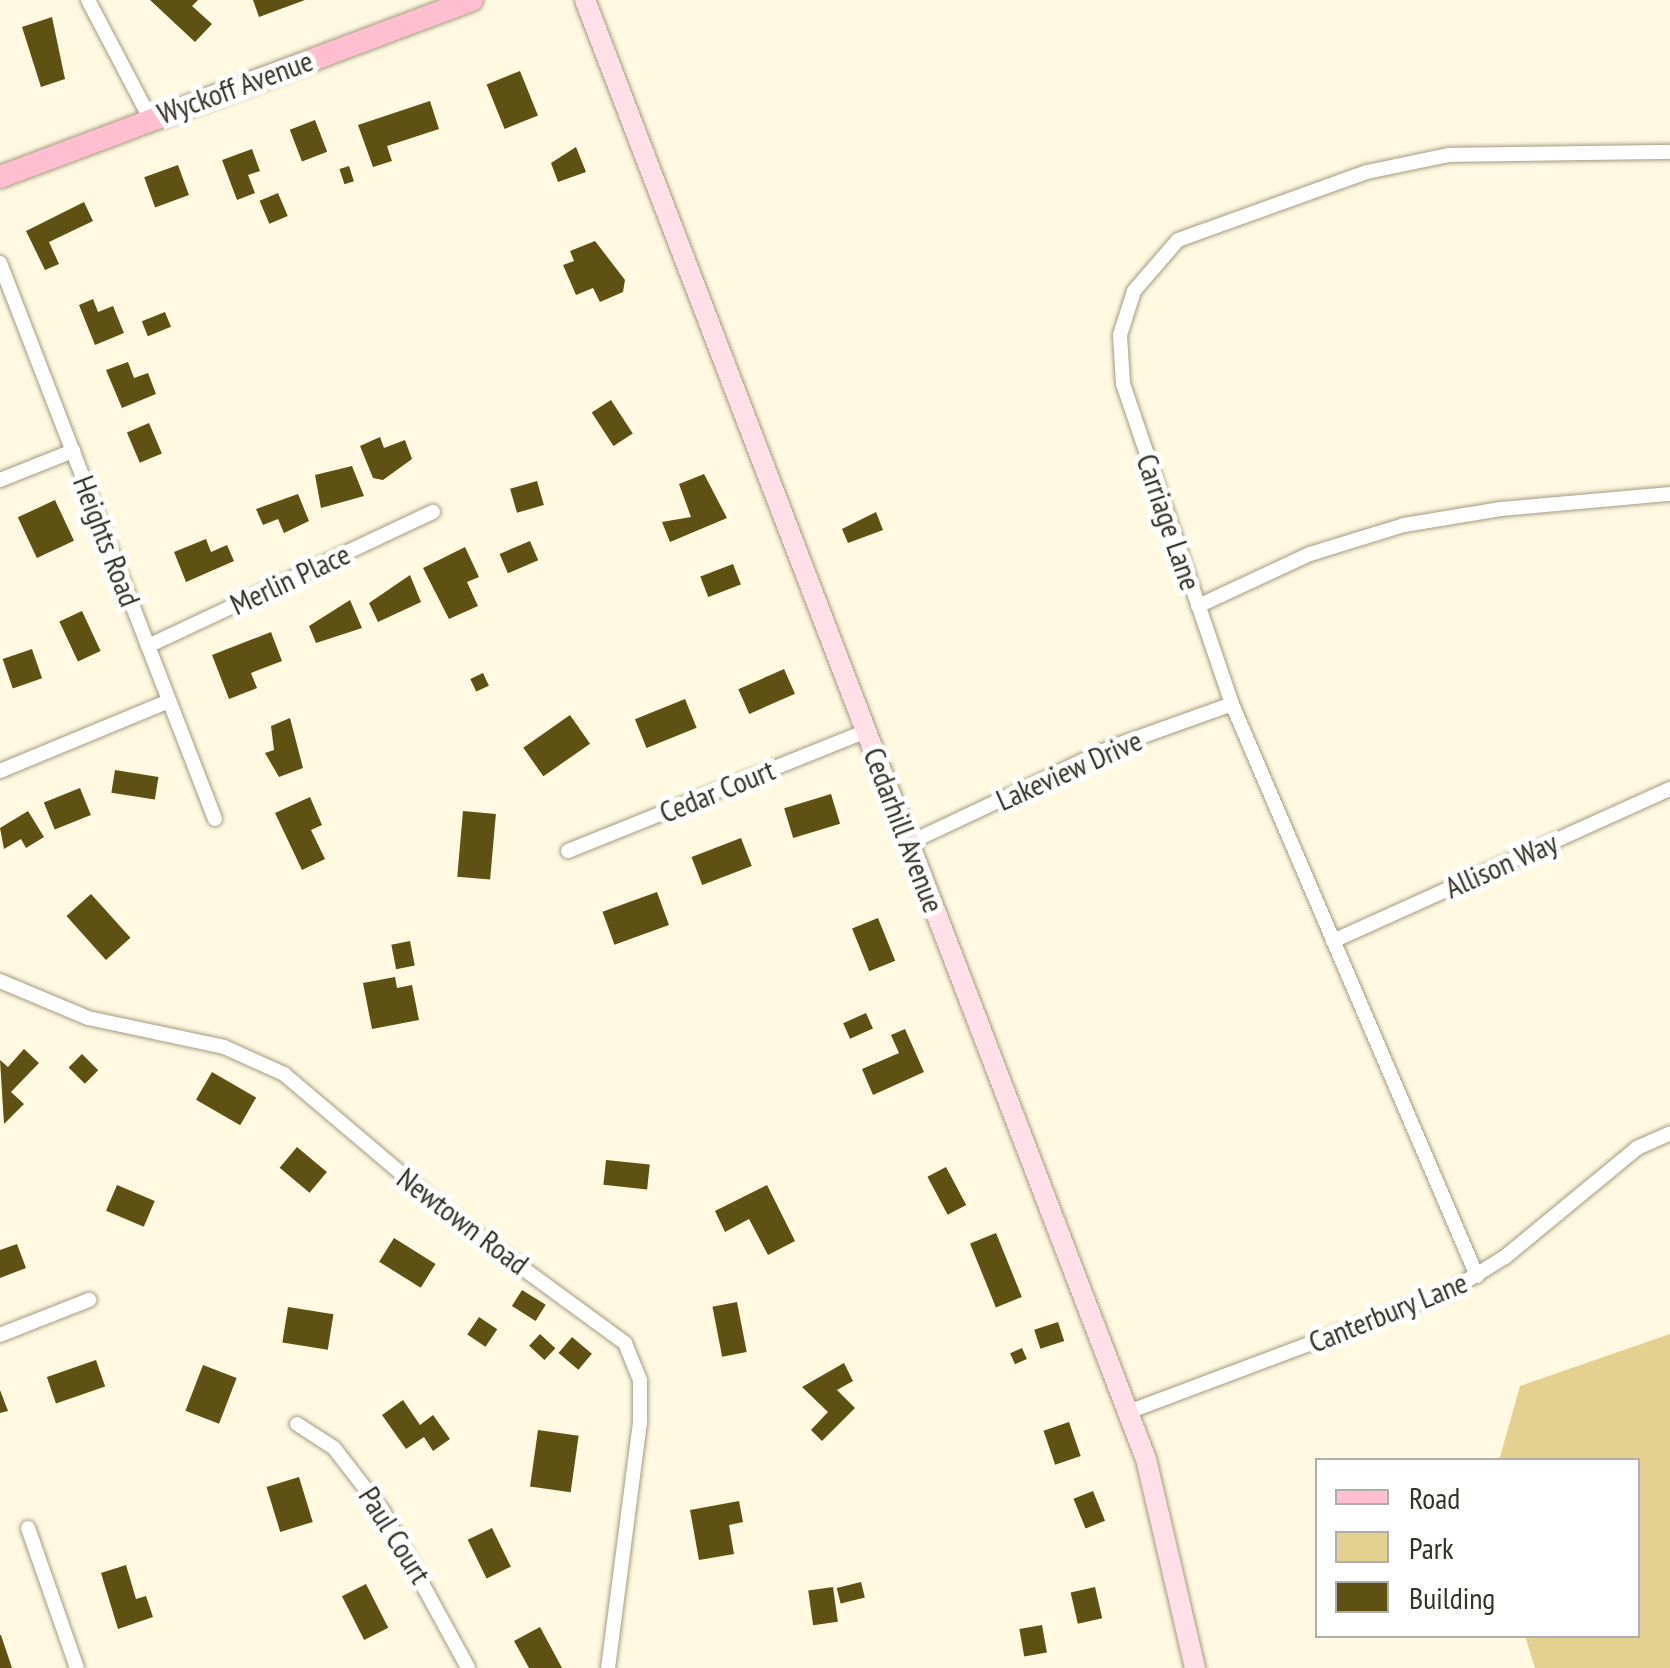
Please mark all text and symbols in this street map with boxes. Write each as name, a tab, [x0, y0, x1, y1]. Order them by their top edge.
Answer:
street label: Wyckoff Avenue	[152, 42, 318, 132]
street label: Carriage Lane	[1129, 449, 1209, 595]
street label: Heights Road	[66, 471, 148, 611]
street label: Merlin Place	[224, 536, 356, 622]
street label: Lakeview Drive	[990, 722, 1148, 818]
street label: Cedarhill Avenue	[856, 742, 952, 918]
street label: Cedar Court	[654, 752, 780, 830]
street label: Allison Way	[1439, 824, 1563, 906]
street label: Newtown Road	[390, 1160, 536, 1282]
street label: Canterbury Lane	[1303, 1264, 1473, 1360]
legend	[1315, 1458, 1640, 1638]
text: Road	[1409, 1478, 1460, 1517]
street label: Paul Court	[351, 1480, 439, 1590]
text: Park	[1409, 1528, 1454, 1567]
text: Building	[1409, 1578, 1495, 1617]

